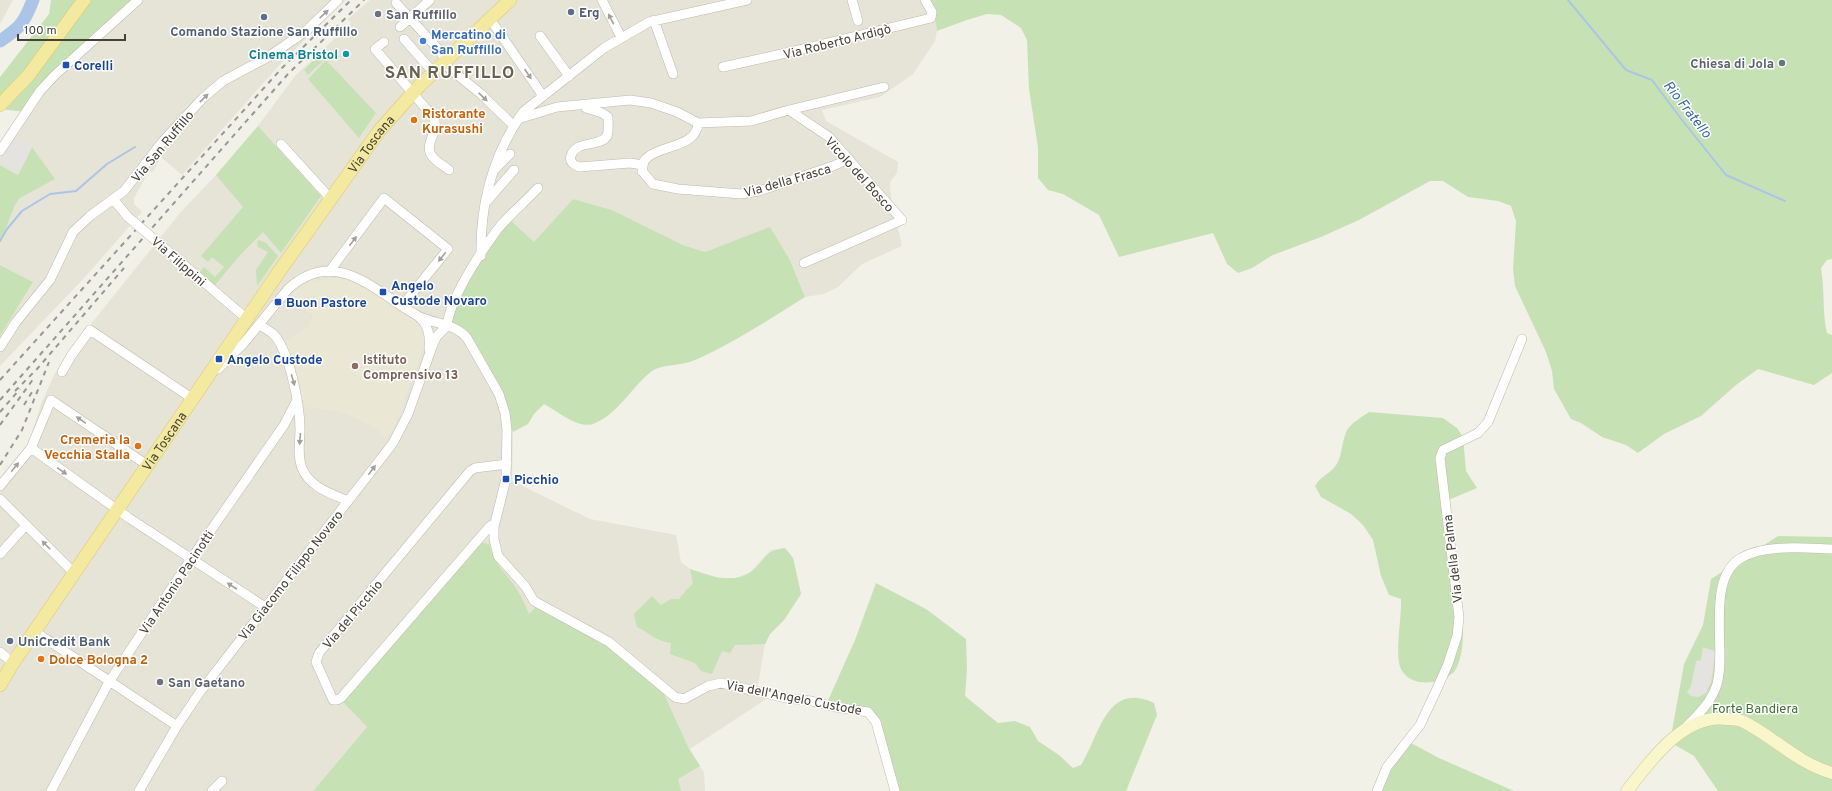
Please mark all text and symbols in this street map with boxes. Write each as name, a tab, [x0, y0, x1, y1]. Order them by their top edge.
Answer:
place label: Erg	[579, 6, 600, 22]
marker: Erg	[566, 7, 576, 17]
place label: San Ruffillo	[386, 8, 457, 24]
marker: San Ruffillo	[373, 9, 383, 19]
one-way arrow	[319, 10, 329, 19]
marker: Comando Stazione San Ruffillo	[259, 12, 269, 22]
one-way arrow	[608, 13, 614, 24]
scale bar	[18, 16, 125, 42]
street label: Via Roberto Ardigò	[782, 22, 893, 64]
text: 100 m	[24, 23, 57, 39]
place label: Comando Stazione San Ruffillo	[170, 25, 358, 41]
place label: Mercatino di San Ruffillo	[431, 28, 506, 59]
marker: Mercatino di San Ruffillo	[418, 36, 428, 46]
place label: Cinema Bristol	[249, 48, 338, 64]
marker: Cinema Bristol	[341, 49, 351, 59]
place label: Chiesa di Jola	[1690, 57, 1774, 73]
marker: Chiesa di Jola	[1777, 58, 1787, 68]
place label: Corelli	[74, 59, 113, 75]
marker: Corelli	[61, 60, 71, 70]
district label: SAN RUFFILLO	[385, 63, 515, 85]
one-way arrow	[524, 69, 532, 79]
water label: Rio Fratello	[1659, 78, 1715, 142]
one-way arrow	[478, 92, 489, 101]
one-way arrow	[199, 93, 209, 102]
place label: Ristorante Kurasushi	[422, 107, 486, 138]
street label: Via San Ruffillo	[129, 108, 198, 186]
street label: Via Toscana	[345, 113, 399, 177]
marker: Ristorante Kurasushi	[409, 115, 419, 125]
street label: Vicolo del Bosco	[821, 134, 896, 216]
street label: Via della Frasca	[742, 162, 833, 202]
street label: Via Filippini	[147, 234, 208, 291]
one-way arrow	[348, 235, 357, 246]
one-way arrow	[438, 251, 446, 262]
place label: Angelo Custode Novaro	[391, 279, 487, 310]
marker: Angelo Custode Novaro	[378, 287, 388, 297]
place label: Buon Pastore	[286, 296, 367, 312]
marker: Buon Pastore	[273, 297, 283, 307]
place label: Angelo Custode	[227, 353, 323, 369]
place label: Istituto Comprensivo 13	[363, 353, 458, 384]
marker: Angelo Custode	[214, 354, 224, 364]
marker: Istituto Comprensivo 13	[350, 361, 360, 371]
one-way arrow	[290, 373, 296, 386]
street label: Via Toscana	[140, 409, 191, 475]
one-way arrow	[75, 416, 86, 424]
place label: Cremeria la Vecchia Stalla	[44, 433, 130, 464]
one-way arrow	[296, 433, 303, 445]
marker: Cremeria la Vecchia Stalla	[133, 441, 143, 451]
one-way arrow	[11, 462, 20, 473]
one-way arrow	[368, 465, 376, 476]
one-way arrow	[57, 467, 68, 475]
place label: Picchio	[514, 473, 559, 489]
marker: Picchio	[501, 474, 511, 484]
street label: Via Giacomo Filippo Novaro	[236, 508, 347, 644]
street label: Via della Palma	[1441, 514, 1467, 604]
street label: Via Antonio Pacinotti	[137, 528, 218, 638]
one-way arrow	[41, 540, 51, 550]
street label: Via del Picchio	[320, 578, 387, 653]
one-way arrow	[227, 582, 237, 590]
place label: UniCredit Bank	[18, 635, 110, 651]
marker: UniCredit Bank	[5, 636, 15, 646]
place label: Dolce Bologna 2	[49, 653, 148, 669]
marker: Dolce Bologna 2	[36, 654, 46, 664]
place label: San Gaetano	[168, 676, 245, 692]
marker: San Gaetano	[155, 677, 165, 687]
street label: Via dell'Angelo Custode	[724, 678, 863, 720]
park label: Forte Bandiera	[1712, 702, 1798, 718]

